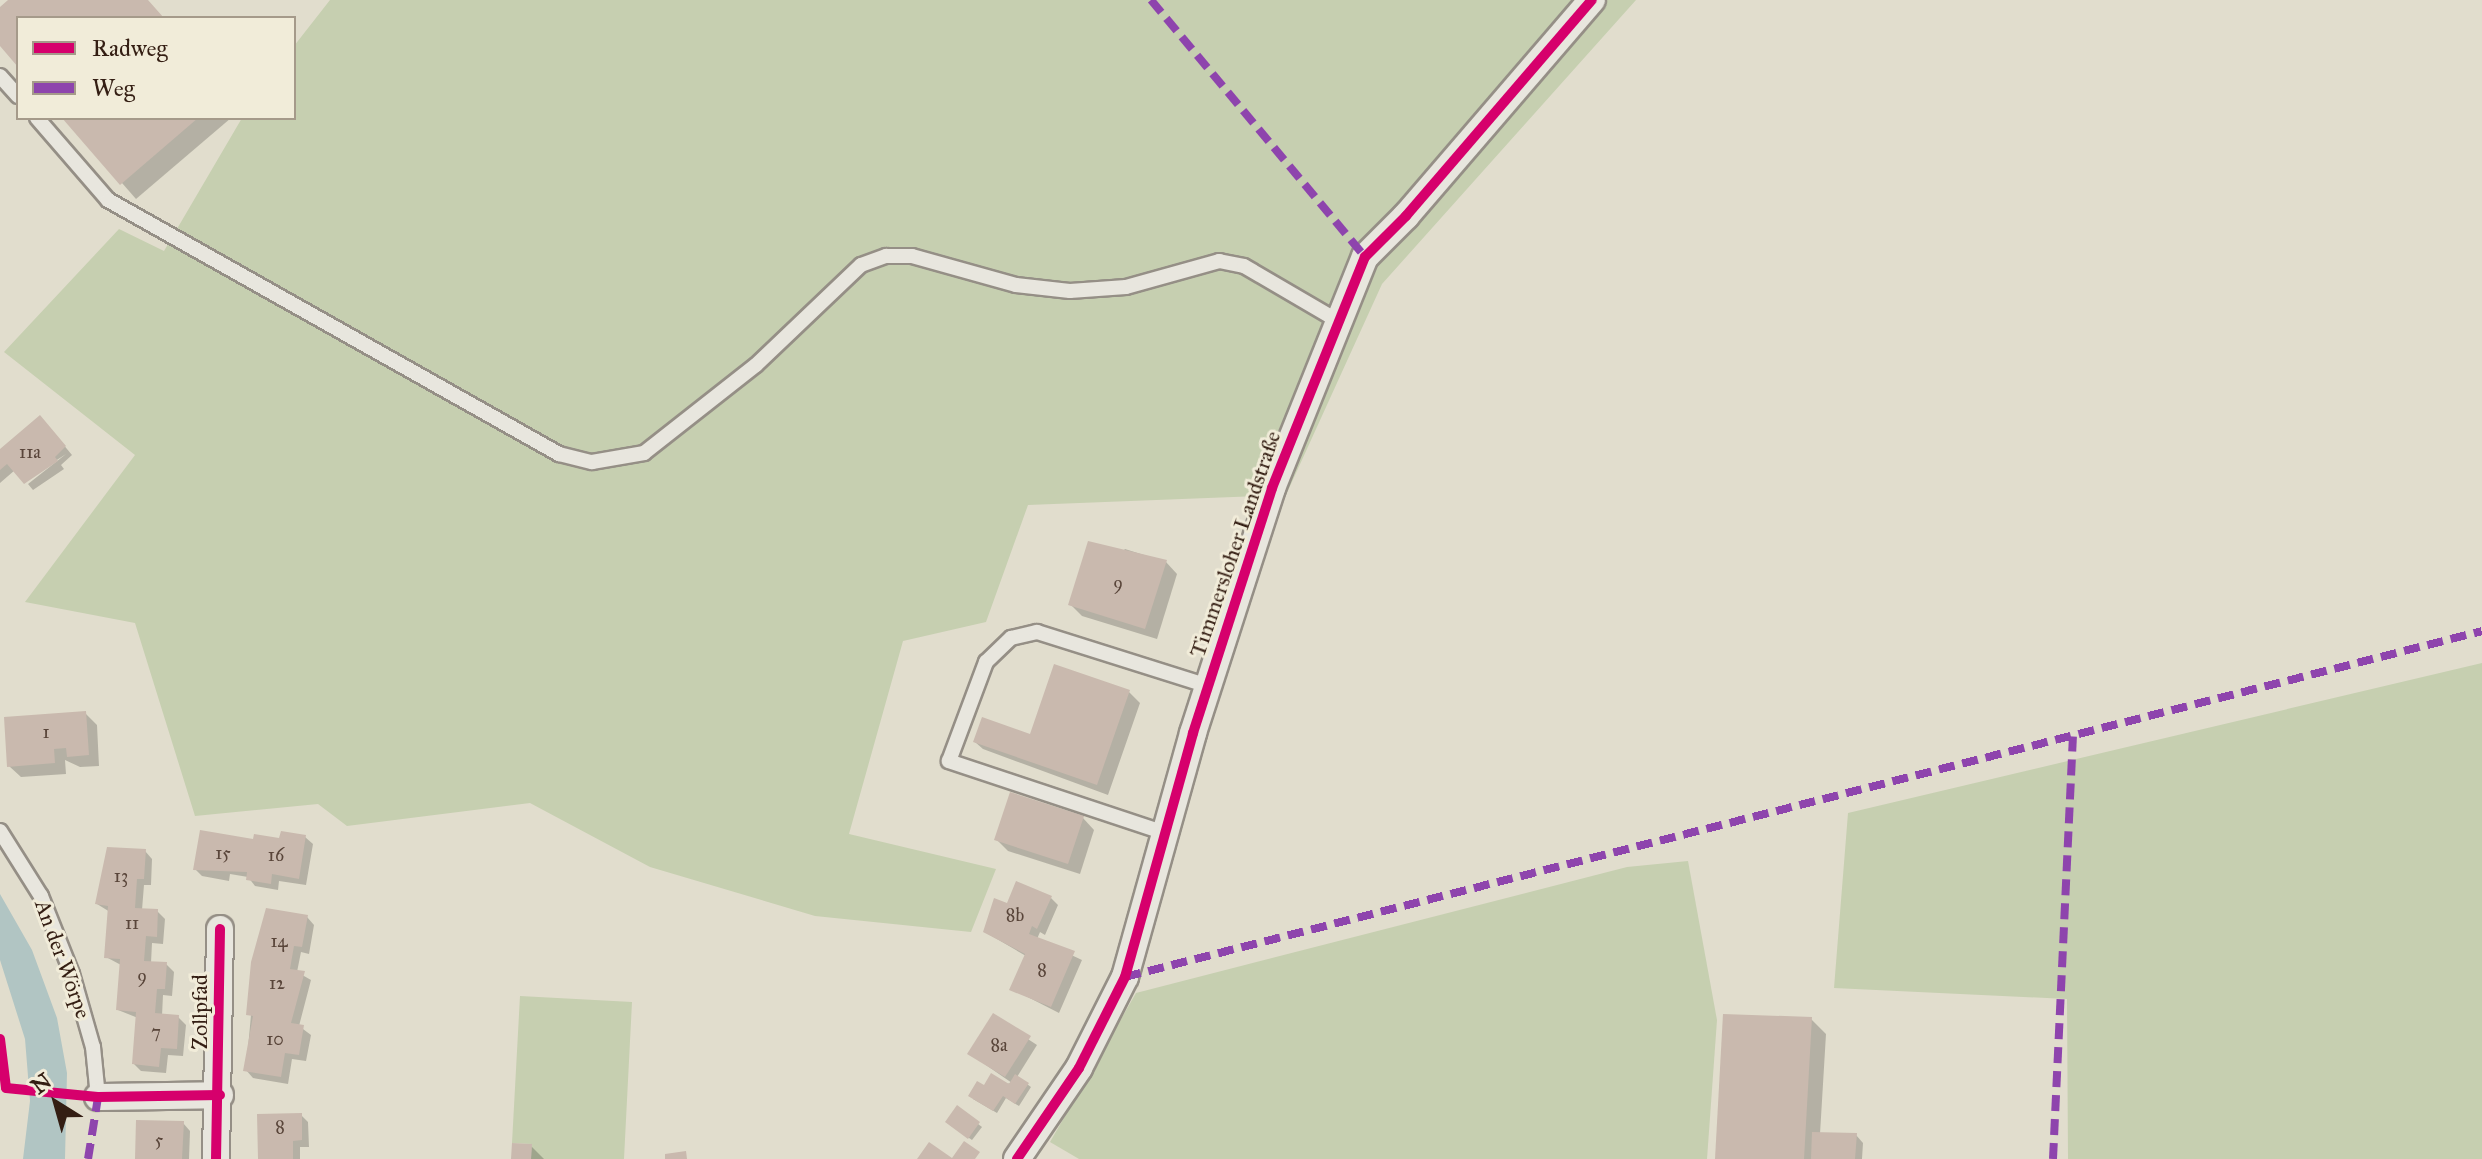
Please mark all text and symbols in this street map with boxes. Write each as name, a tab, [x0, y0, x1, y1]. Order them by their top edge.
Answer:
legend	[16, 16, 296, 120]
text: Radweg	[92, 33, 168, 63]
text: Weg	[92, 73, 135, 103]
street label: Timmersloher Landstraße	[1184, 428, 1286, 660]
house number: 11a	[19, 441, 41, 463]
house number: 9	[1113, 572, 1123, 594]
house number: 1	[42, 721, 50, 743]
house number: 15	[215, 842, 231, 864]
house number: 16	[268, 844, 284, 866]
house number: 13	[114, 865, 128, 887]
street label: An der Wörpe	[29, 896, 97, 1022]
house number: 8b	[1006, 904, 1024, 926]
house number: 11	[125, 912, 139, 934]
house number: 14	[270, 930, 288, 952]
house number: 8	[1037, 959, 1047, 981]
house number: 9	[137, 965, 147, 987]
house number: 12	[269, 972, 285, 994]
street label: Zollpfad	[187, 974, 213, 1050]
house number: 7	[151, 1021, 161, 1043]
house number: 10	[266, 1028, 284, 1050]
house number: 8a	[990, 1034, 1008, 1056]
north arrow	[16, 1063, 96, 1143]
text: N	[26, 1067, 57, 1100]
house number: 8	[275, 1116, 285, 1138]
house number: 5	[155, 1129, 163, 1151]

